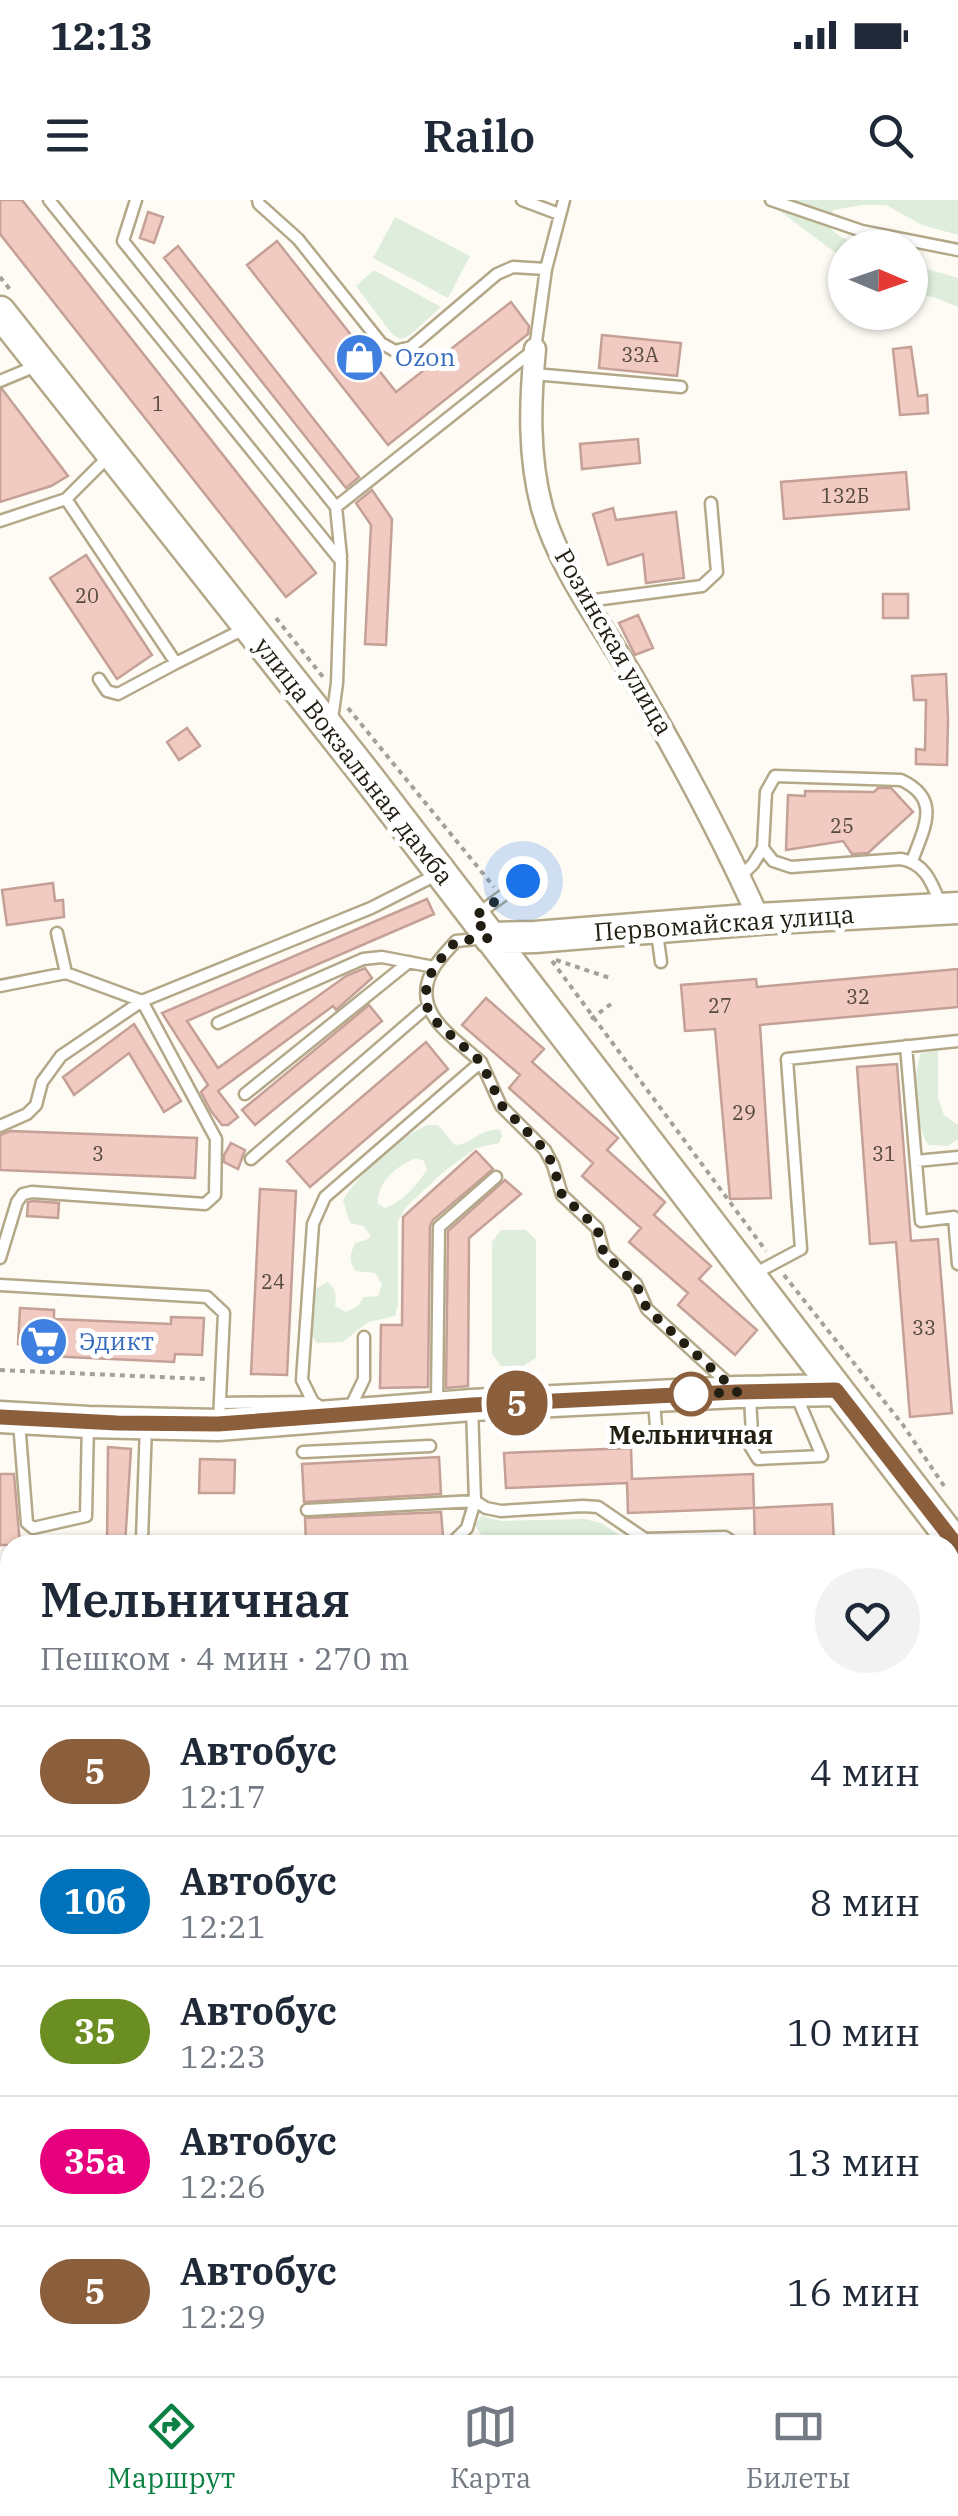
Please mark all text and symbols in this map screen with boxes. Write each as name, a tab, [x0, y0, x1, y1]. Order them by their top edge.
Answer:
text: 12:13	[50, 11, 153, 60]
text: Railo	[423, 106, 535, 164]
icon: menu	[40, 108, 95, 163]
icon: search	[863, 108, 918, 163]
north arrow	[828, 230, 928, 330]
map controls	[828, 230, 928, 330]
shop icon: Ozon	[334, 331, 386, 383]
place label: Ozon	[395, 340, 455, 373]
house number: 33А	[621, 341, 659, 368]
house number: 1	[152, 390, 164, 417]
house number: 132Б	[821, 482, 869, 509]
street label: Розинская улица	[548, 543, 681, 741]
house number: 20	[75, 582, 99, 609]
street label: улица Вокзальная дамба	[247, 630, 462, 891]
house number: 25	[830, 812, 854, 839]
your location	[498, 856, 548, 906]
street label: Первомайская улица	[593, 897, 855, 948]
house number: 32	[846, 983, 870, 1010]
house number: 27	[708, 992, 732, 1019]
house number: 29	[732, 1099, 756, 1126]
house number: 3	[92, 1140, 104, 1167]
house number: 31	[872, 1140, 896, 1167]
house number: 24	[261, 1268, 285, 1295]
house number: 33	[912, 1314, 936, 1341]
supermarket icon: Эдикт	[18, 1315, 70, 1367]
place label: Эдикт	[79, 1324, 154, 1357]
line badge: 5	[484, 1370, 550, 1436]
marker: Мельничная	[670, 1373, 712, 1415]
text: 5	[506, 1380, 528, 1426]
place label: Мельничная	[609, 1418, 773, 1451]
text: Мельничная	[40, 1568, 350, 1630]
button: heart	[815, 1568, 920, 1673]
text: Пешком · 4 мин · 270 m	[40, 1637, 410, 1679]
text: Автобус	[180, 1726, 337, 1775]
text: 4 мин	[810, 1747, 920, 1796]
text: 5	[84, 1748, 106, 1794]
text: 12:17	[180, 1775, 266, 1817]
text: Автобус	[180, 1856, 337, 1905]
text: 8 мин	[810, 1877, 920, 1926]
text: 10б	[64, 1878, 126, 1924]
text: 12:21	[180, 1905, 266, 1947]
text: Автобус	[180, 1986, 337, 2035]
text: 10 мин	[787, 2007, 920, 2056]
text: 35	[74, 2008, 116, 2054]
text: 12:23	[180, 2035, 266, 2077]
text: Автобус	[180, 2116, 337, 2165]
text: 13 мин	[787, 2137, 920, 2186]
text: 35а	[64, 2138, 126, 2184]
text: 12:26	[180, 2165, 266, 2207]
text: Автобус	[180, 2246, 337, 2295]
text: 16 мин	[787, 2267, 920, 2316]
text: 5	[84, 2268, 106, 2314]
text: 12:29	[180, 2295, 266, 2337]
tab: Маршрут	[107, 2399, 235, 2496]
tab: Карта	[450, 2399, 531, 2496]
tab: Билеты	[746, 2399, 851, 2496]

